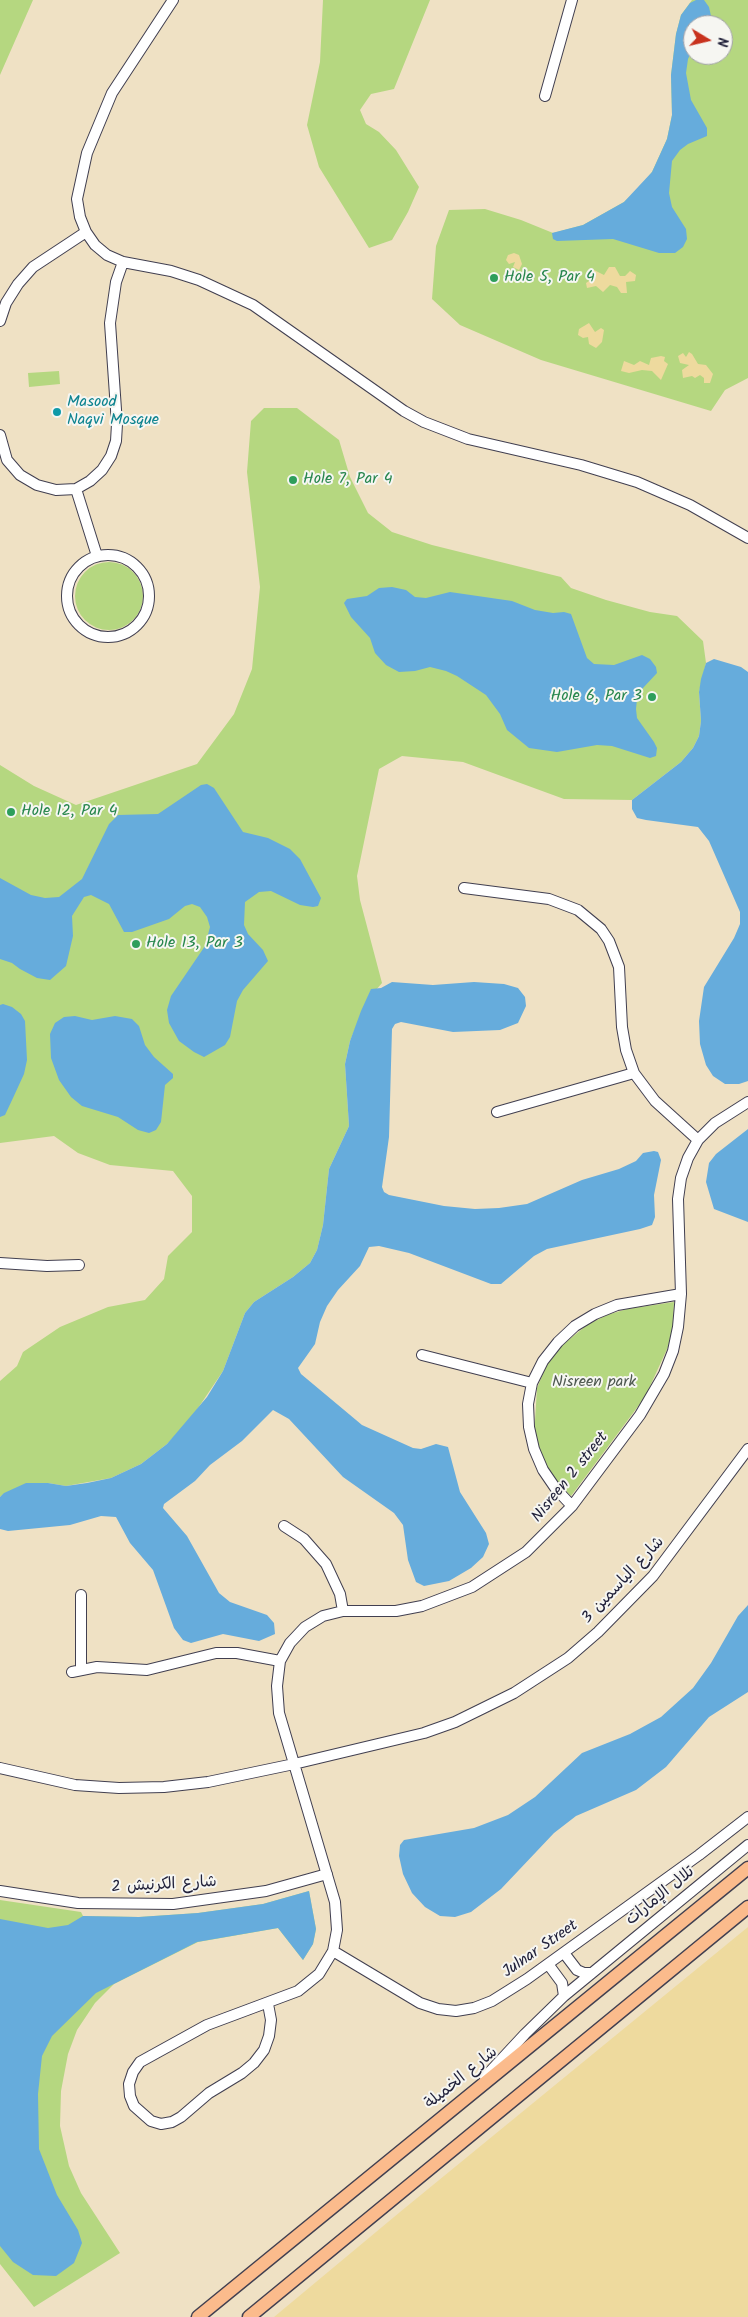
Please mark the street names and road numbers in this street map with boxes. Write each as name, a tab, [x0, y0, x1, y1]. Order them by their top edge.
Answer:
street label: Nisreen 2 street	[529, 1429, 613, 1527]
street label: شارع الياسمين 3	[579, 1533, 669, 1629]
street label: تلال الإمارات	[623, 1863, 699, 1931]
street label: شارع الكرنيش 2	[111, 1874, 217, 1898]
street label: Julnar Street	[500, 1917, 582, 1983]
street label: شارع الخميلة	[422, 2044, 502, 2114]

